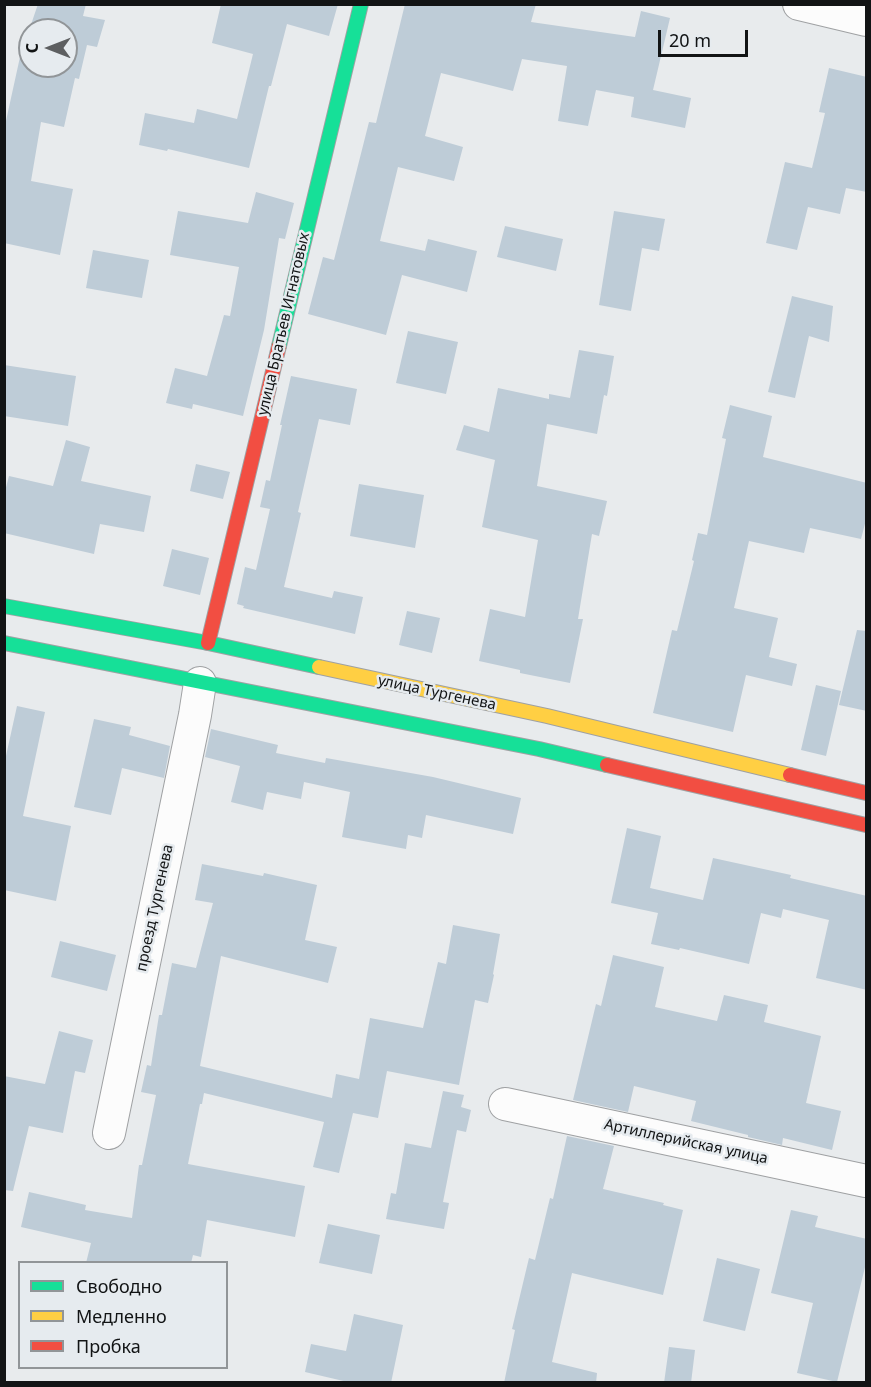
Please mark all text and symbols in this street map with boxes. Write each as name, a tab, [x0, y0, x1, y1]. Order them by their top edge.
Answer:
north arrow	[18, 18, 78, 78]
scale bar	[661, 18, 751, 56]
text: 20 m	[669, 28, 711, 52]
text: С	[21, 43, 43, 53]
street label: улица Братьев Игнатовых	[254, 231, 314, 417]
street label: улица Тургенева	[376, 672, 498, 714]
street label: проезд Тургенева	[133, 843, 177, 973]
street label: Артиллерийская улица	[602, 1116, 770, 1168]
legend	[18, 1261, 228, 1369]
text: Свободно	[76, 1274, 162, 1298]
text: Медленно	[76, 1304, 167, 1328]
text: Пробка	[76, 1334, 141, 1358]

